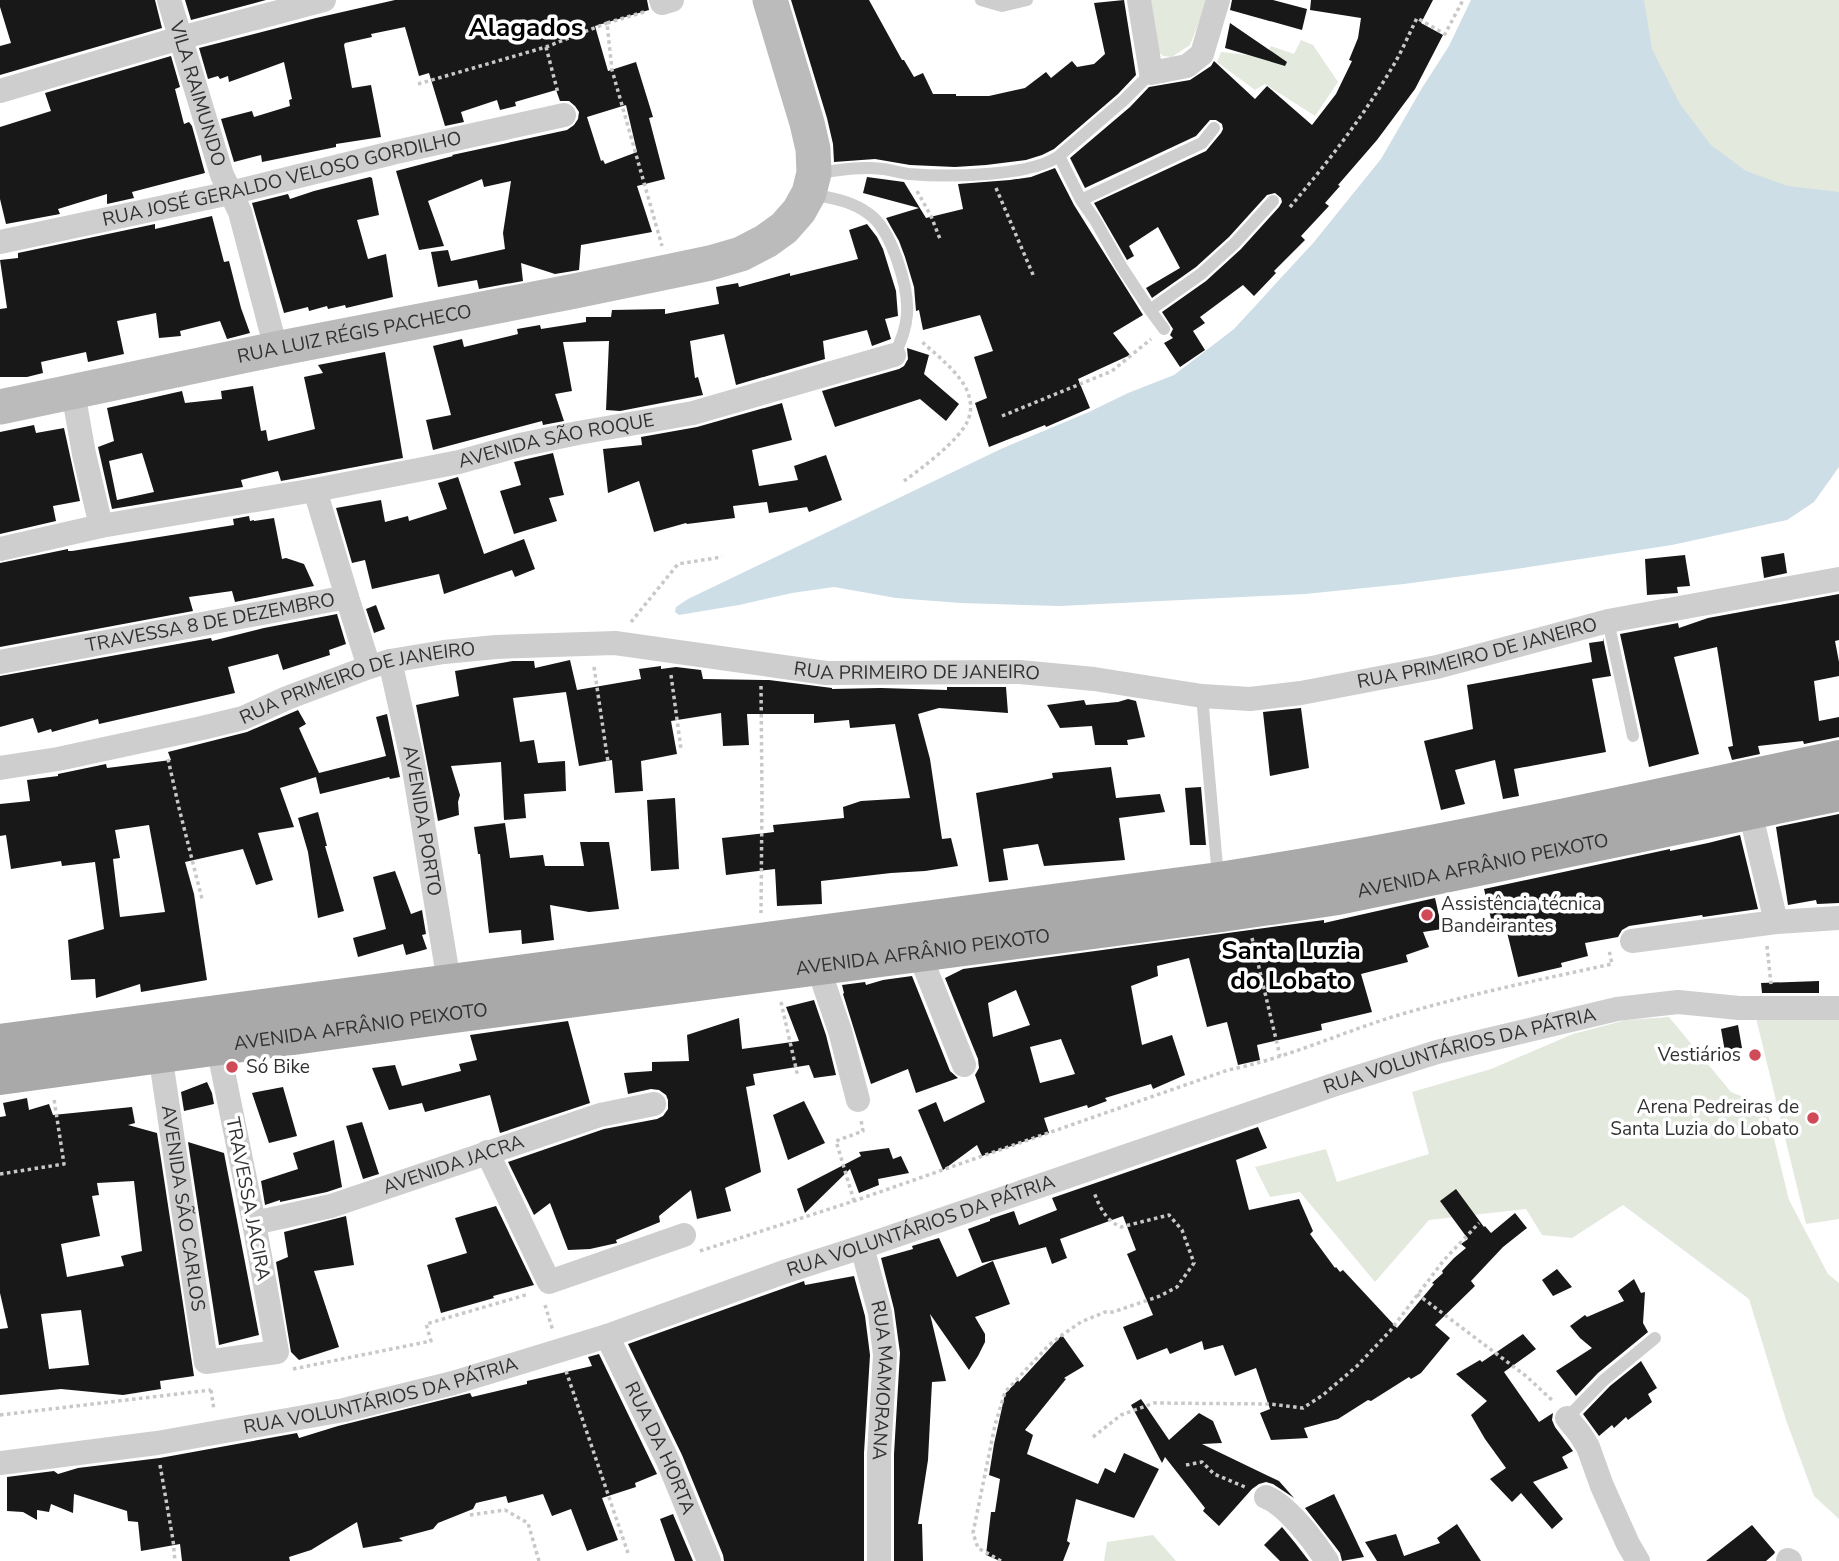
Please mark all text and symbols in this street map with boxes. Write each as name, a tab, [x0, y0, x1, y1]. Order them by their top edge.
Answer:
district label: Alagados	[468, 10, 584, 45]
street label: VILA RAIMUNDO	[163, 17, 232, 170]
street label: RUA JOSÉ GERALDO VELOSO GORDILHO	[100, 125, 464, 233]
street label: RUA LUIZ RÉGIS PACHECO	[235, 298, 474, 370]
street label: AVENIDA SÃO ROQUE	[455, 407, 656, 475]
street label: TRAVESSA 8 DE DEZEMBRO	[84, 587, 337, 659]
street label: RUA PRIMEIRO DE JANEIRO	[1355, 611, 1600, 695]
street label: RUA PRIMEIRO DE JANEIRO	[235, 636, 477, 731]
street label: RUA PRIMEIRO DE JANEIRO	[792, 656, 1041, 687]
street label: AVENIDA PORTO	[396, 743, 448, 898]
street label: AVENIDA AFRÂNIO PEIXOTO	[1355, 827, 1611, 905]
place label: Assistência técnica Bandeirantes	[1441, 891, 1602, 939]
marker: Assistência técnica Bandeirantes	[1419, 907, 1435, 923]
street label: AVENIDA AFRÂNIO PEIXOTO	[794, 923, 1052, 982]
district label: Santa Luzia do Lobato	[1221, 933, 1361, 998]
street label: AVENIDA AFRÂNIO PEIXOTO	[232, 997, 489, 1057]
street label: RUA VOLUNTÁRIOS DA PÁTRIA	[1320, 1001, 1599, 1100]
place label: Vestiários	[1657, 1042, 1741, 1068]
marker: Vestiários	[1747, 1047, 1763, 1063]
place label: Só Bike	[246, 1054, 310, 1080]
marker: Só Bike	[224, 1059, 240, 1075]
place label: Arena Pedreiras de Santa Luzia do Lobato	[1610, 1094, 1799, 1142]
street label: AVENIDA SÃO CARLOS	[155, 1103, 211, 1313]
marker: Arena Pedreiras de Santa Luzia do Lobato	[1805, 1110, 1821, 1126]
street label: TRAVESSA JACIRA	[219, 1115, 277, 1283]
street label: AVENIDA JACRA	[379, 1129, 527, 1201]
street label: RUA VOLUNTÁRIOS DA PÁTRIA	[783, 1169, 1058, 1283]
street label: RUA MAMORANA	[864, 1297, 899, 1461]
street label: RUA VOLUNTÁRIOS DA PÁTRIA	[241, 1351, 521, 1441]
street label: RUA DA HORTA	[618, 1377, 701, 1518]

